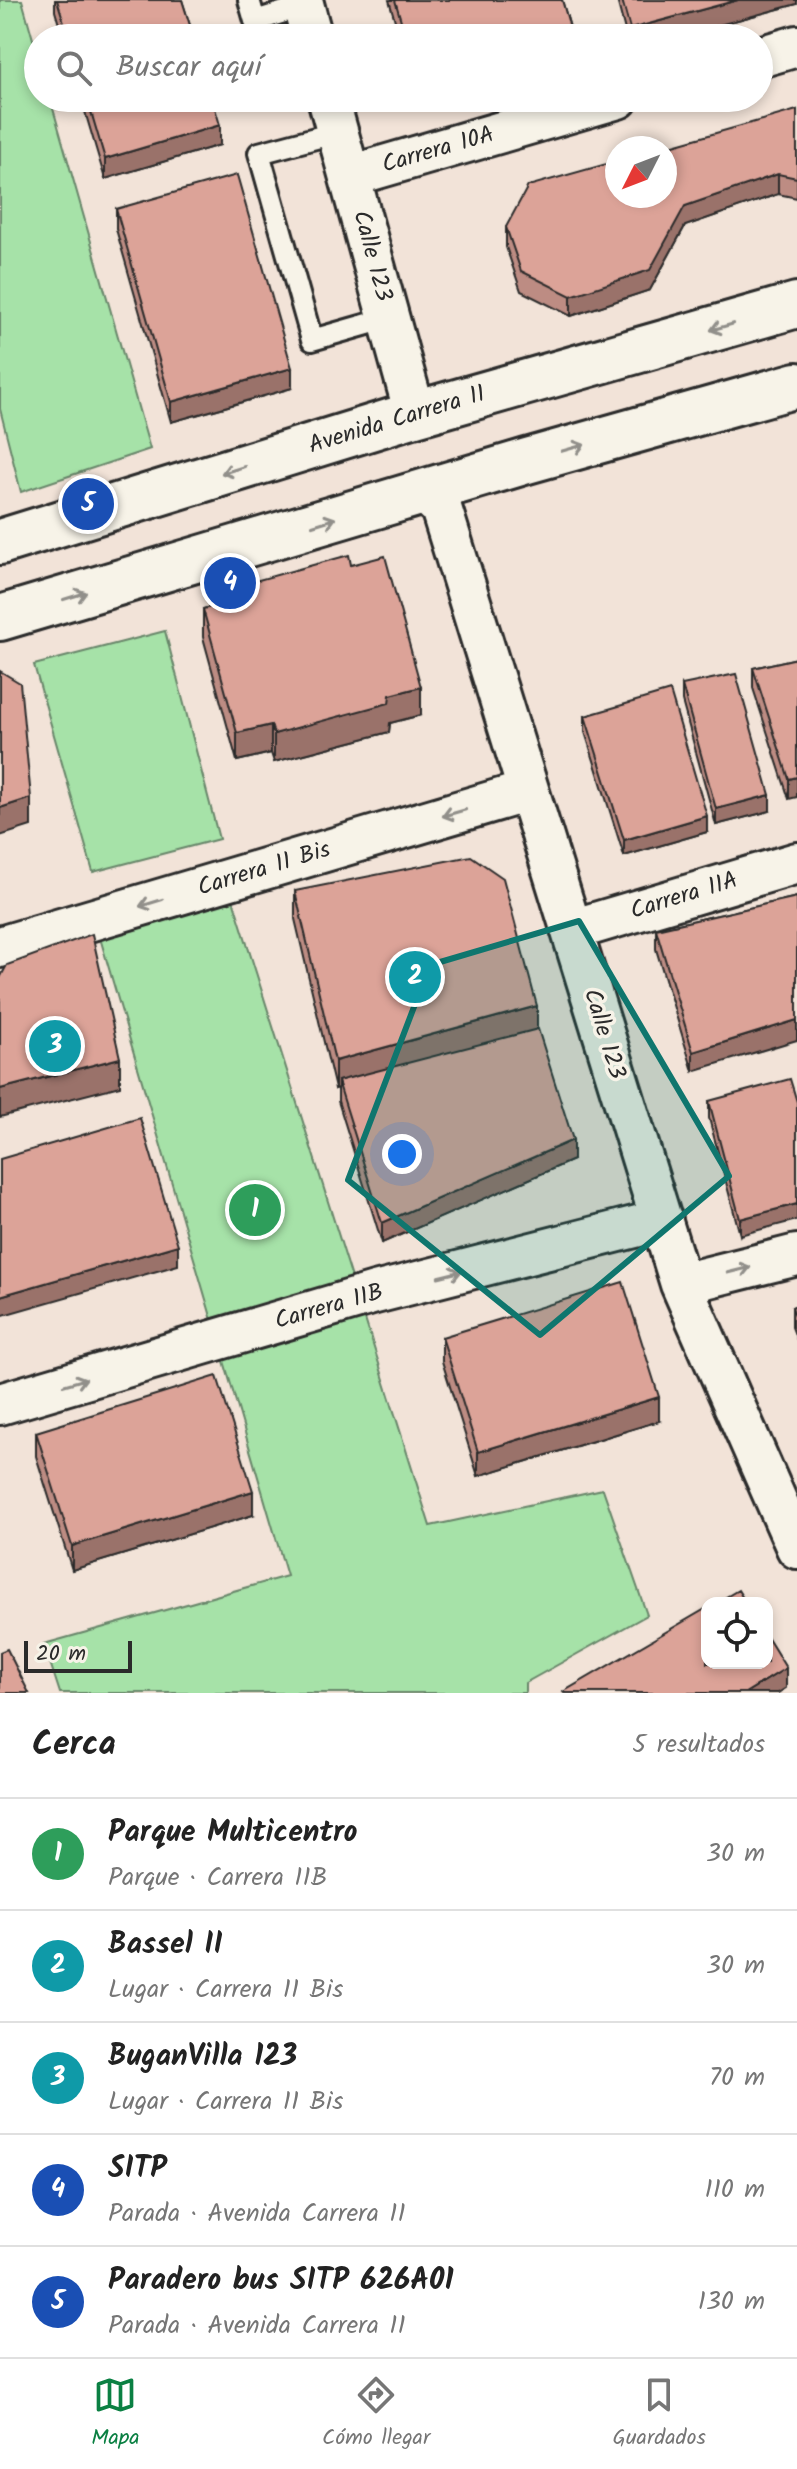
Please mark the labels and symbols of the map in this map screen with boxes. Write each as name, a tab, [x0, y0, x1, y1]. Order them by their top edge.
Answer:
street label: Carrera 10A	[377, 115, 499, 185]
north arrow	[605, 136, 677, 208]
street label: Calle 123	[341, 206, 403, 306]
one-way arrow	[710, 321, 735, 335]
street label: Avenida Carrera 11	[304, 375, 490, 465]
one-way arrow	[560, 440, 586, 455]
one-way arrow	[221, 463, 247, 478]
pin: 5	[62, 474, 114, 534]
one-way arrow	[311, 514, 336, 528]
pin: 4	[204, 553, 256, 613]
one-way arrow	[61, 588, 87, 603]
one-way arrow	[441, 806, 467, 821]
street label: Carrera 11 Bis	[193, 830, 335, 908]
street label: Carrera 11A	[625, 861, 743, 931]
one-way arrow	[138, 896, 164, 911]
pin: 2	[389, 947, 441, 1007]
street label: Calle 123	[572, 984, 636, 1084]
pin: 3	[29, 1016, 81, 1076]
your location	[382, 1134, 422, 1174]
pin: 1	[229, 1180, 281, 1240]
one-way arrow	[726, 1261, 752, 1276]
one-way arrow	[437, 1266, 463, 1281]
street label: Carrera 11B	[270, 1273, 388, 1341]
one-way arrow	[61, 1373, 87, 1388]
scale bar	[24, 1637, 132, 1673]

